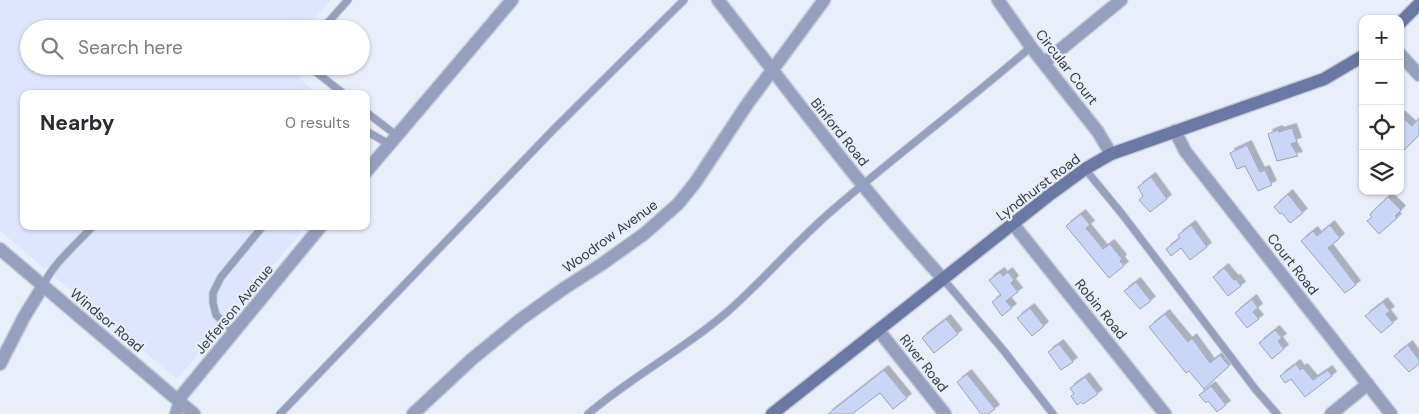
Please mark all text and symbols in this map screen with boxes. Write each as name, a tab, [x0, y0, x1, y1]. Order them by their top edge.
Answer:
map controls	[1359, 15, 1404, 195]
button: +	[1359, 15, 1404, 60]
search box	[20, 20, 370, 75]
street label: Circular Court	[1032, 26, 1102, 108]
icon: search	[38, 34, 66, 62]
text: Search here	[78, 35, 183, 60]
button: −	[1359, 60, 1404, 105]
street label: Binford Road	[807, 94, 873, 170]
button: locate	[1359, 105, 1404, 150]
text: Nearby	[40, 109, 114, 137]
text: 0 results	[285, 112, 350, 133]
street label: Lyndhurst Road	[992, 149, 1084, 225]
button: layers	[1359, 150, 1404, 195]
street label: Woodrow Avenue	[559, 195, 661, 277]
street label: Court Road	[1263, 230, 1323, 298]
street label: Jefferson Avenue	[191, 260, 277, 358]
street label: Robin Road	[1071, 275, 1131, 343]
street label: Windsor Road	[67, 284, 147, 356]
street label: River Road	[896, 331, 952, 395]

